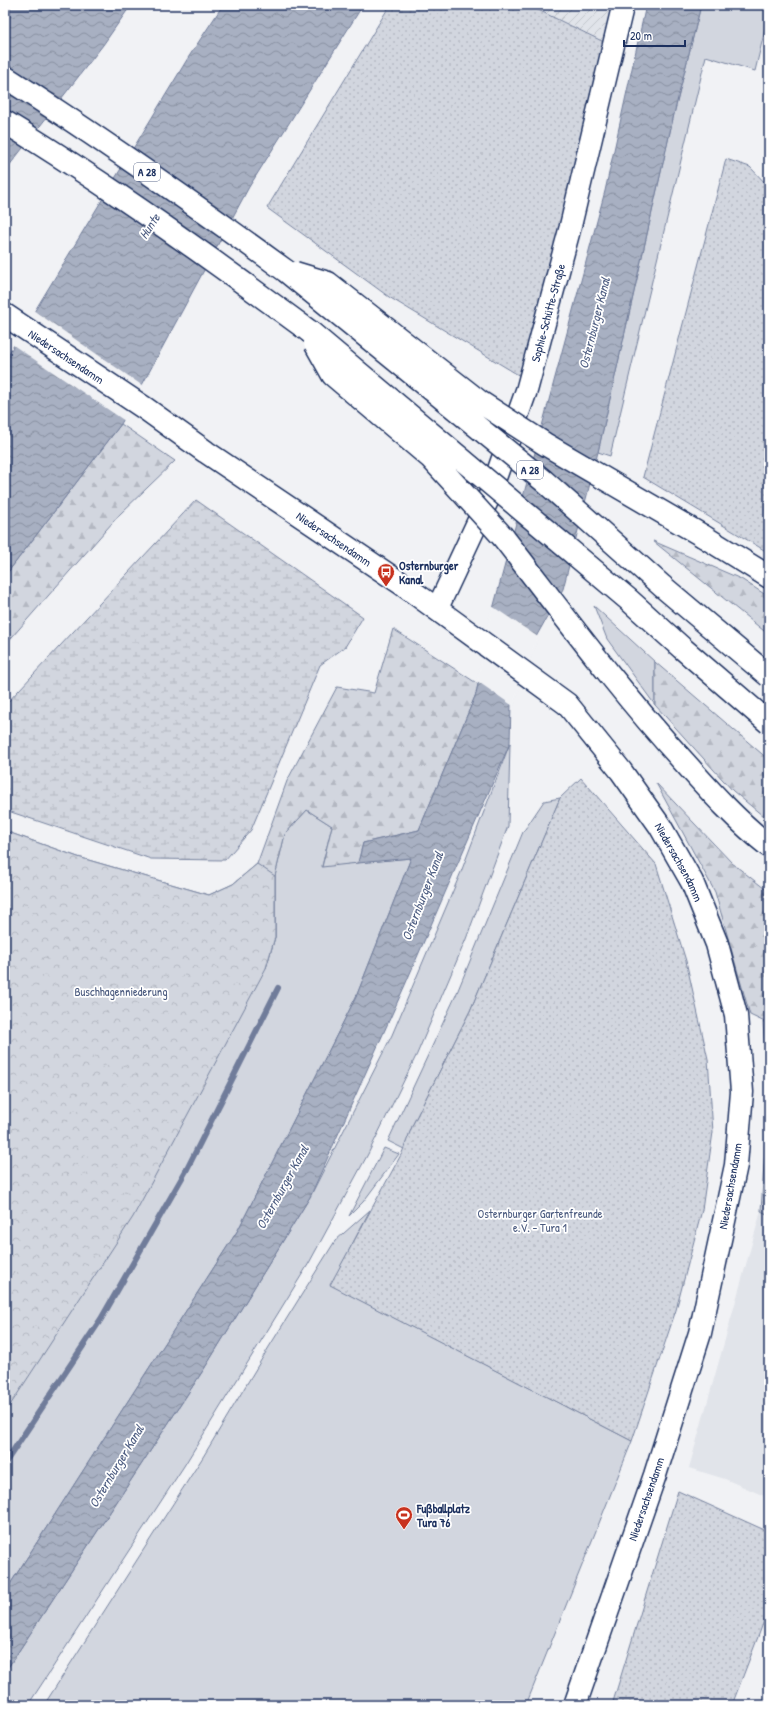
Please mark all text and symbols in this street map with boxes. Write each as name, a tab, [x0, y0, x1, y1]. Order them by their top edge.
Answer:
scale bar	[624, 22, 685, 48]
text: 20 m	[630, 27, 652, 44]
road number: A 28	[134, 163, 160, 181]
water label: Hunte	[134, 209, 164, 242]
street label: Sophie-Schütte-Straße	[526, 261, 569, 364]
water label: Osternburger Kanal	[574, 275, 615, 371]
street label: Niedersachsendamm	[25, 325, 108, 387]
road number: A 28	[517, 461, 543, 479]
street label: Niedersachsendamm	[293, 507, 375, 570]
place label: Osternburger Kanal	[399, 557, 459, 588]
bus stop icon: Osternburger Kanal	[376, 562, 396, 587]
street label: Niedersachsendamm	[651, 819, 707, 904]
water label: Osternburger Kanal	[397, 849, 448, 943]
park label: Buschhagenniederung	[74, 983, 168, 1000]
water label: Osternburger Kanal	[251, 1141, 314, 1233]
street label: Niedersachsendamm	[714, 1141, 746, 1231]
park label: Osternburger Gartenfreunde e.V. - Tura 1	[478, 1205, 603, 1236]
water label: Osternburger Kanal	[84, 1421, 149, 1511]
street label: Niedersachsendamm	[624, 1455, 668, 1543]
place label: Fußballplatz Tura 76	[416, 1500, 471, 1531]
sports icon: Fußballplatz Tura 76	[394, 1505, 414, 1530]

